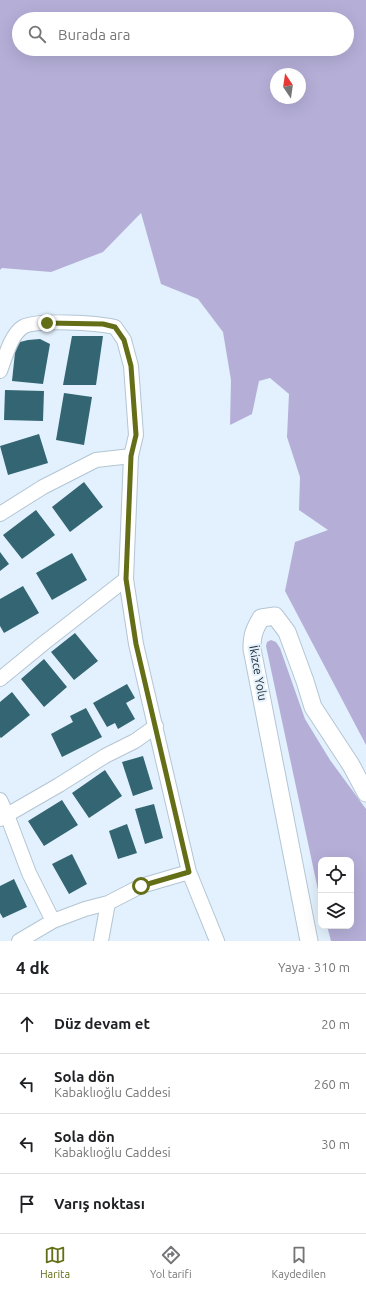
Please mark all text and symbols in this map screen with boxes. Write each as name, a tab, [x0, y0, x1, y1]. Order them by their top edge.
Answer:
search box	[12, 12, 354, 56]
icon: search	[26, 23, 48, 45]
text: Burada ara	[58, 26, 130, 43]
north arrow	[270, 68, 306, 104]
route end	[38, 314, 56, 332]
street label: İkizce Yolu	[247, 644, 270, 702]
map controls	[318, 857, 354, 929]
button: locate	[318, 857, 354, 893]
route start	[132, 877, 150, 895]
button: layers	[318, 893, 354, 929]
text: 4 dk	[16, 958, 49, 977]
text: Yaya · 310 m	[278, 960, 350, 974]
icon: ahead	[16, 1013, 38, 1035]
text: Düz devam et	[54, 1015, 150, 1032]
text: 20 m	[321, 1017, 350, 1031]
text: Sola dön	[54, 1068, 115, 1085]
icon: left	[16, 1073, 38, 1095]
text: 260 m	[314, 1077, 350, 1091]
text: Kabaklıoğlu Caddesi	[54, 1085, 171, 1099]
text: Sola dön	[54, 1128, 115, 1145]
icon: left	[16, 1133, 38, 1155]
text: 30 m	[321, 1137, 350, 1151]
text: Kabaklıoğlu Caddesi	[54, 1145, 171, 1159]
icon: arrive	[16, 1193, 38, 1215]
text: Varış noktası	[54, 1195, 145, 1212]
tab: Harita	[40, 1244, 70, 1280]
tab: Yol tarifi	[150, 1244, 192, 1280]
tab: Kaydedilen	[272, 1244, 326, 1280]

